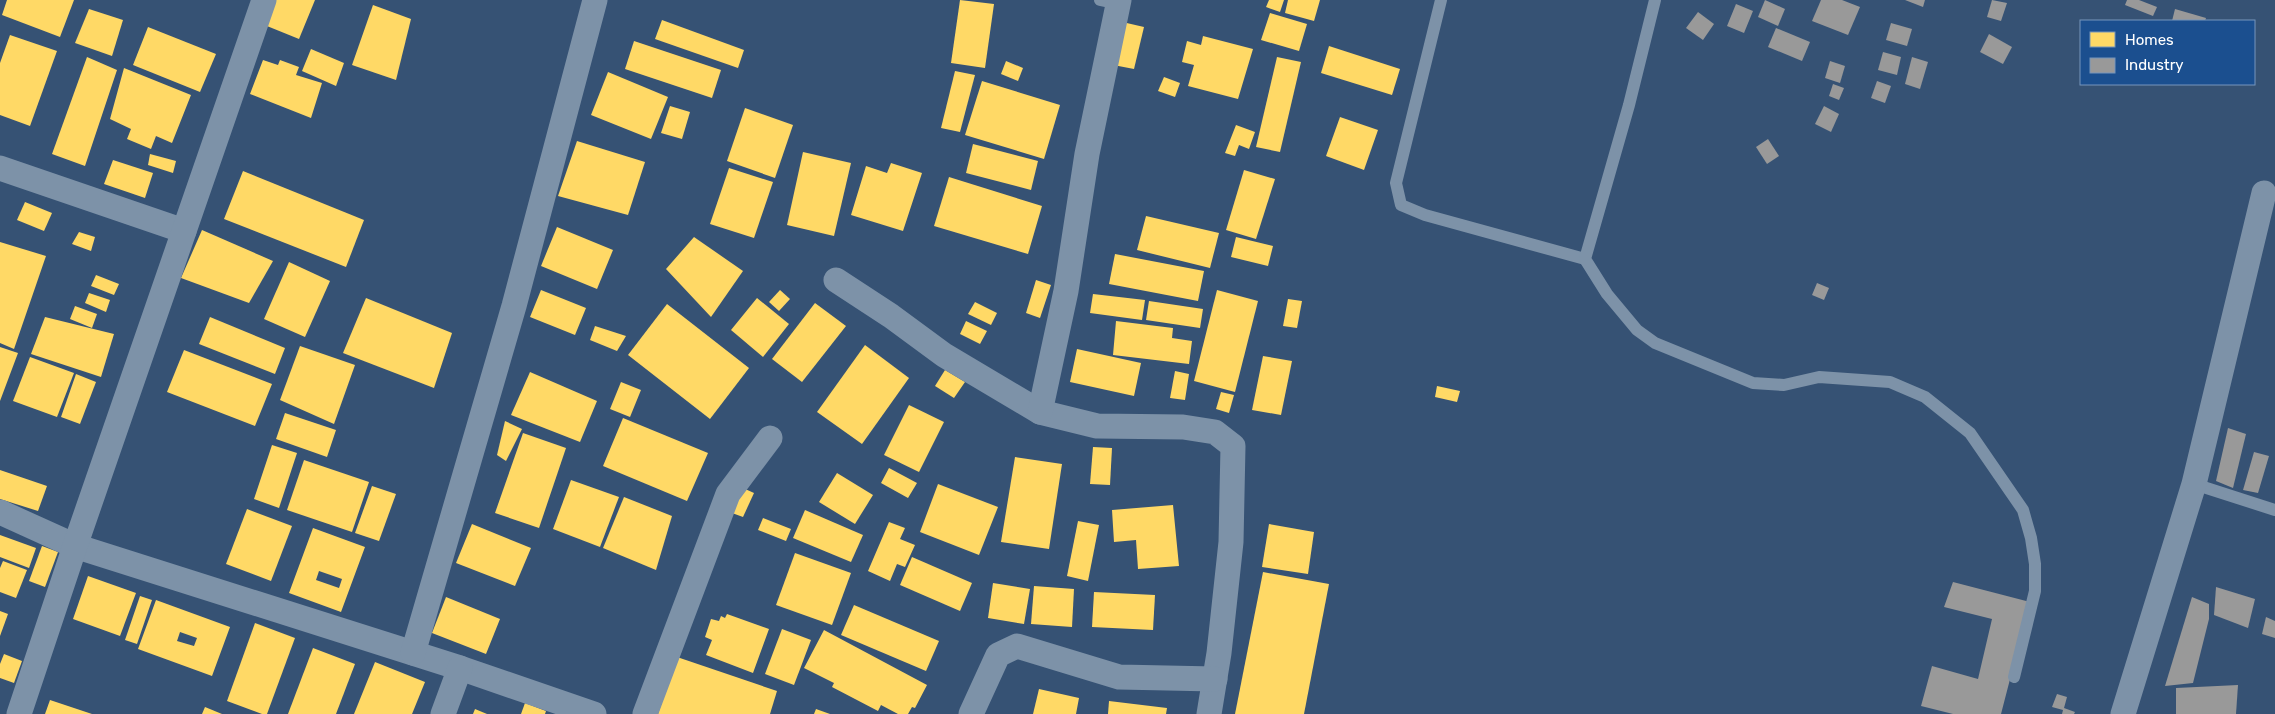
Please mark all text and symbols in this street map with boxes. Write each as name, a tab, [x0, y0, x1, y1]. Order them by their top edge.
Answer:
legend	[2080, 20, 2255, 85]
text: Homes	[2125, 31, 2174, 49]
text: Industry	[2125, 56, 2184, 74]

